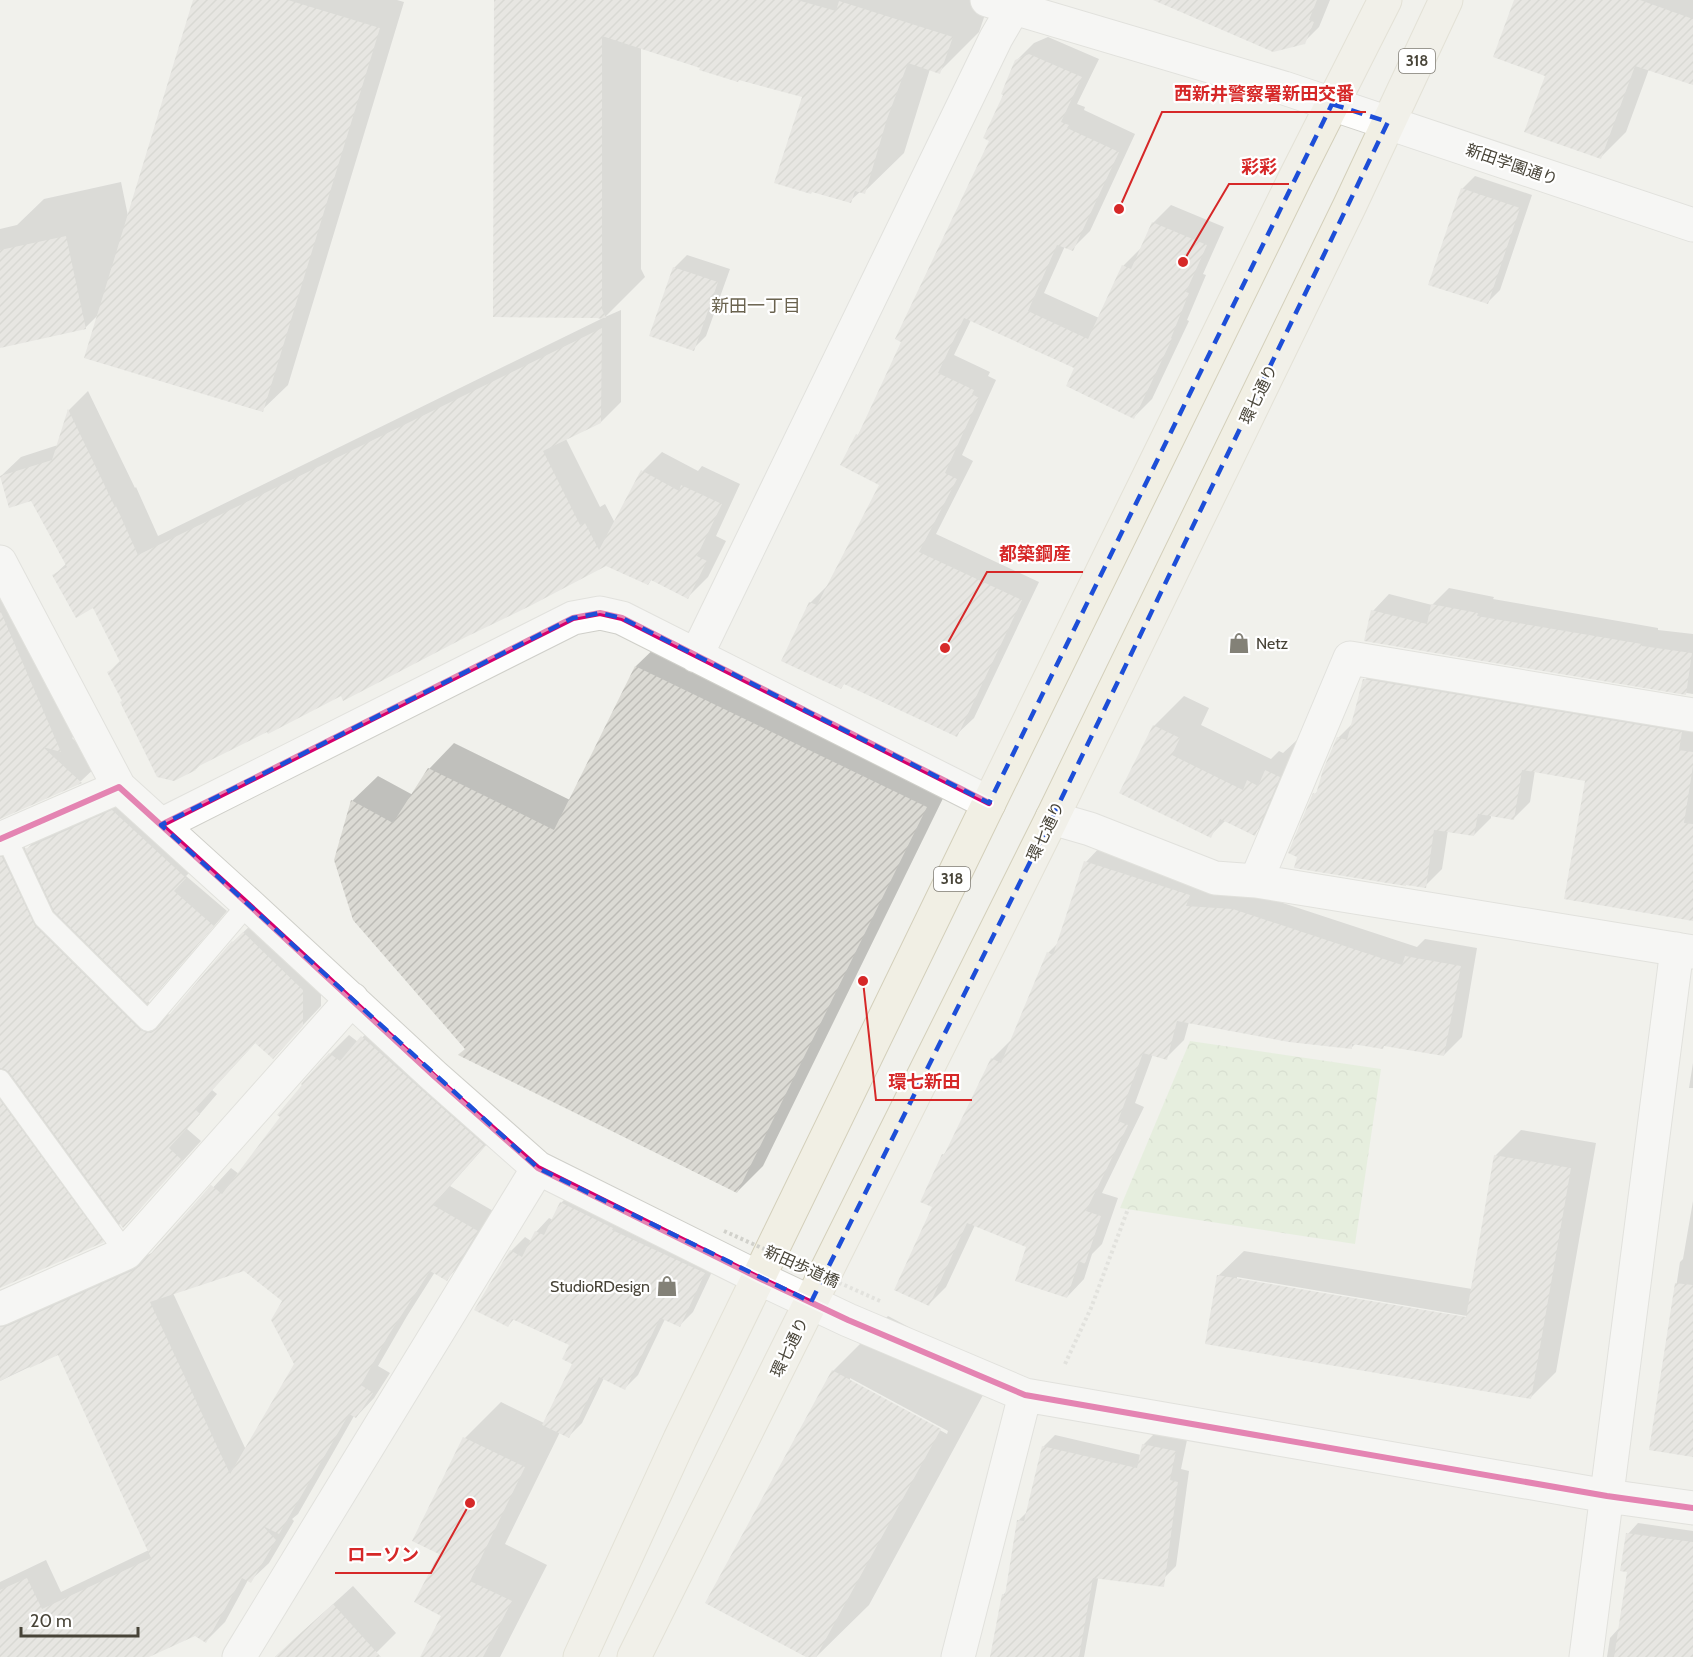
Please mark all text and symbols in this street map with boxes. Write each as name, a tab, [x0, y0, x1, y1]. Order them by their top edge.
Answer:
road number: 318	[1399, 49, 1435, 73]
callout: 西新井警察署新田交番	[1162, 76, 1366, 112]
text: 西新井警察署新田交番	[1174, 83, 1354, 105]
street label: 新田学園通り	[1463, 140, 1560, 189]
callout: 彩彩	[1229, 148, 1289, 184]
text: 彩彩	[1241, 156, 1277, 178]
district label: 新田一丁目	[711, 295, 801, 317]
street label: 環七通り	[1236, 361, 1281, 427]
callout: 都築鋼産	[987, 536, 1083, 572]
text: 都築鋼産	[999, 543, 1071, 565]
shop icon: Netz	[1227, 631, 1251, 655]
place label: Netz	[1256, 634, 1289, 653]
street label: 環七通り	[1023, 798, 1068, 864]
road number: 318	[934, 867, 970, 891]
callout: 環七新田	[876, 1064, 972, 1100]
text: 環七新田	[888, 1071, 960, 1093]
street label: 新田歩道橋	[761, 1242, 842, 1291]
shop icon: StudioRDesign	[655, 1274, 679, 1298]
place label: StudioRDesign	[550, 1277, 650, 1296]
street label: 環七通り	[767, 1314, 812, 1380]
callout: ローソン	[335, 1537, 431, 1573]
text: ローソン	[347, 1544, 419, 1566]
scale bar	[21, 1600, 138, 1638]
text: 20 m	[30, 1610, 72, 1632]

